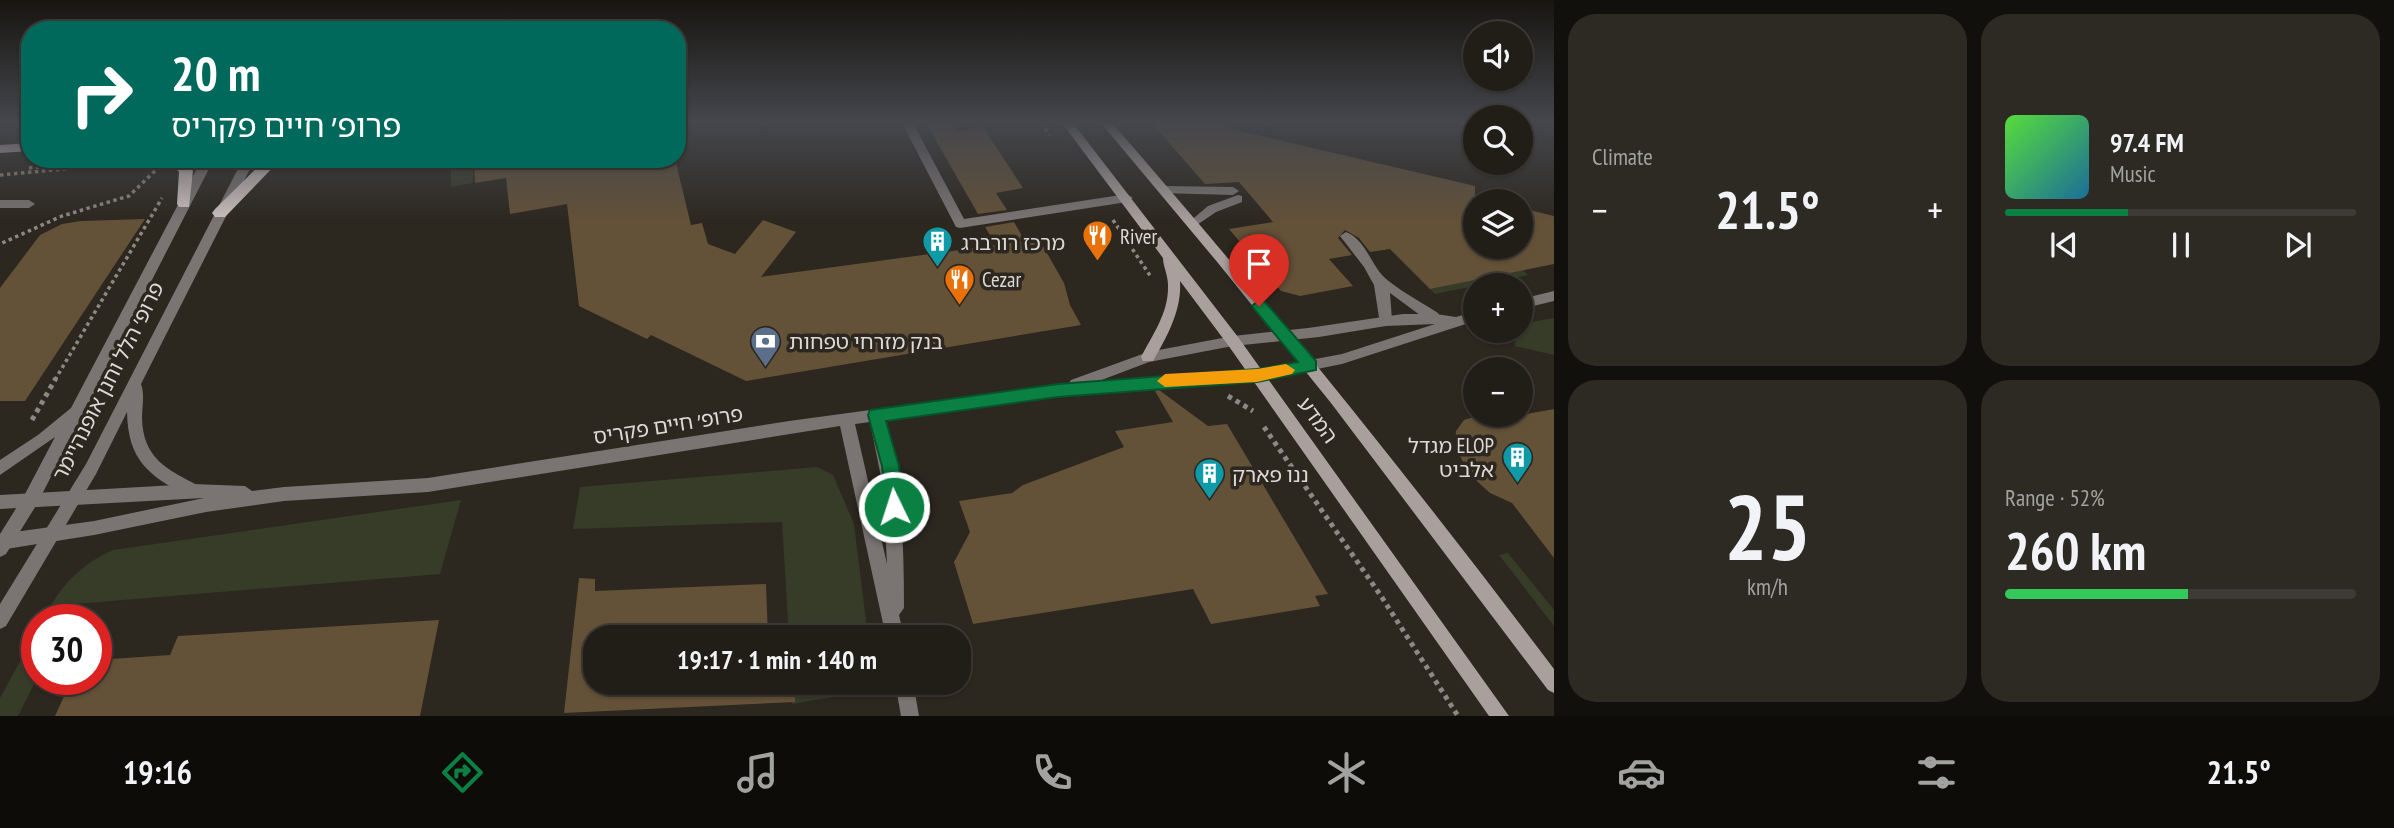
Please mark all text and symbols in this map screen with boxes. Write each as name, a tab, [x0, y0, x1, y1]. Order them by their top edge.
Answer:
map controls	[1463, 21, 1533, 427]
button: sound	[1463, 21, 1533, 91]
text: 20 m	[171, 41, 260, 105]
icon: right	[56, 49, 147, 140]
text: פרופ׳ חיים פקריס	[171, 104, 402, 146]
button: search	[1463, 105, 1533, 175]
text: 97.4 FM	[2110, 126, 2184, 159]
text: Climate	[1592, 142, 1653, 171]
text: Music	[2110, 159, 2156, 188]
text: 21.5°	[1715, 176, 1820, 243]
text: −	[1592, 185, 1608, 234]
text: +	[1927, 185, 1943, 234]
button: layers	[1463, 189, 1533, 259]
restaurant icon: River	[1080, 219, 1114, 263]
place label: River	[1120, 223, 1157, 250]
building icon: מרכז רורברג	[921, 225, 955, 269]
icon: previous	[2045, 226, 2083, 264]
icon: pause	[2162, 226, 2200, 264]
icon: next	[2279, 226, 2317, 264]
place label: מרכז רורברג	[961, 229, 1065, 256]
pin	[1229, 234, 1289, 306]
icon: arrive	[1240, 245, 1278, 283]
restaurant icon: Cezar	[942, 262, 976, 306]
place label: Cezar	[982, 266, 1021, 293]
button: +	[1463, 273, 1533, 343]
street label: פרופ׳ הלל וחנן אופנהיימר	[46, 277, 170, 485]
bank icon: בנק מזרחי טפחות	[749, 324, 783, 368]
place label: בנק מזרחי טפחות	[789, 328, 943, 355]
button: −	[1463, 357, 1533, 427]
street label: המדע	[1292, 391, 1344, 449]
street label: פרופ׳ חיים פקריס	[591, 400, 745, 450]
place label: מגדל ELOP אלביט	[1408, 432, 1494, 483]
building icon: מגדל ELOP אלביט	[1500, 440, 1534, 484]
building icon: ננו פארק	[1192, 457, 1226, 501]
place label: ננו פארק	[1232, 461, 1309, 488]
text: 25	[1724, 467, 1811, 585]
position arrow	[857, 470, 931, 544]
text: Range · 52%	[2005, 483, 2105, 512]
text: 260 km	[2005, 517, 2146, 584]
text: km/h	[1747, 572, 1788, 601]
speed limit sign: 30	[21, 604, 112, 695]
text: 19:17 · 1 min · 140 m	[677, 643, 877, 676]
icon: directions	[438, 748, 487, 797]
icon: music	[733, 748, 782, 797]
icon: phone	[1028, 748, 1077, 797]
icon: climate	[1322, 748, 1371, 797]
icon: car	[1617, 748, 1666, 797]
icon: filters	[1912, 748, 1961, 797]
text: 19:16	[123, 751, 192, 793]
text: 21.5°	[2207, 751, 2271, 793]

